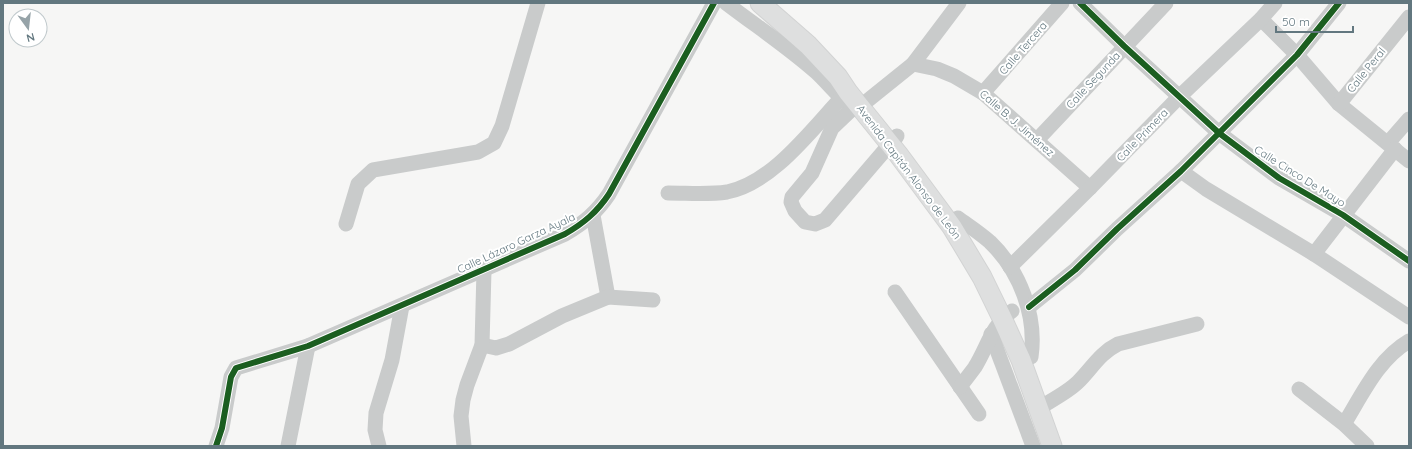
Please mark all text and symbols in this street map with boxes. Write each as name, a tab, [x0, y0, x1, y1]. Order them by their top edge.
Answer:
north arrow	[8, 8, 48, 48]
scale bar	[1276, 8, 1353, 34]
text: 50 m	[1282, 14, 1310, 29]
street label: Calle Tercera	[996, 18, 1050, 78]
text: N	[25, 30, 36, 45]
street label: Calle Peral	[1344, 45, 1388, 95]
street label: Calle Segunda	[1063, 48, 1123, 112]
street label: Calle B. J. Jiménez	[977, 87, 1057, 159]
street label: Avenida Capitán Alonso de León	[854, 102, 964, 242]
street label: Calle Primera	[1113, 106, 1171, 164]
street label: Calle Cinco De Mayo	[1252, 142, 1349, 210]
street label: Calle Lázaro Garza Ayala	[455, 209, 577, 277]

